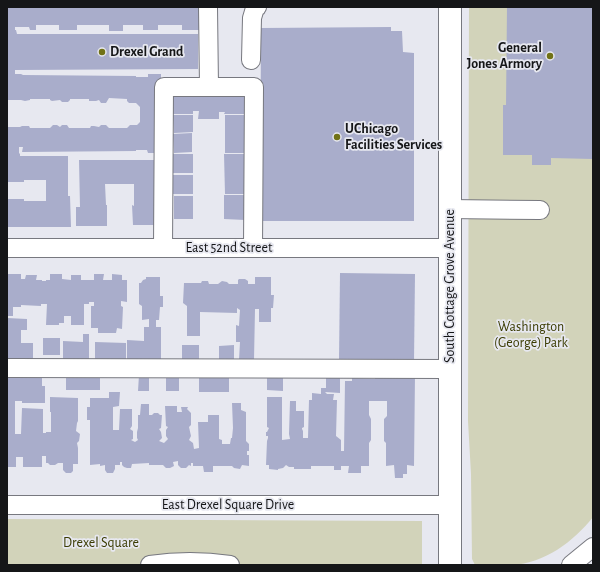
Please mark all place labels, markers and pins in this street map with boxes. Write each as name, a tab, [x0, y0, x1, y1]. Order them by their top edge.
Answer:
place label: General Jones Armory	[467, 41, 543, 71]
place label: Drexel Grand	[110, 45, 184, 59]
marker: Drexel Grand	[97, 47, 107, 57]
marker: General Jones Armory	[545, 51, 555, 61]
place label: UChicago Facilities Services	[345, 122, 442, 152]
marker: UChicago Facilities Services	[332, 132, 342, 142]

